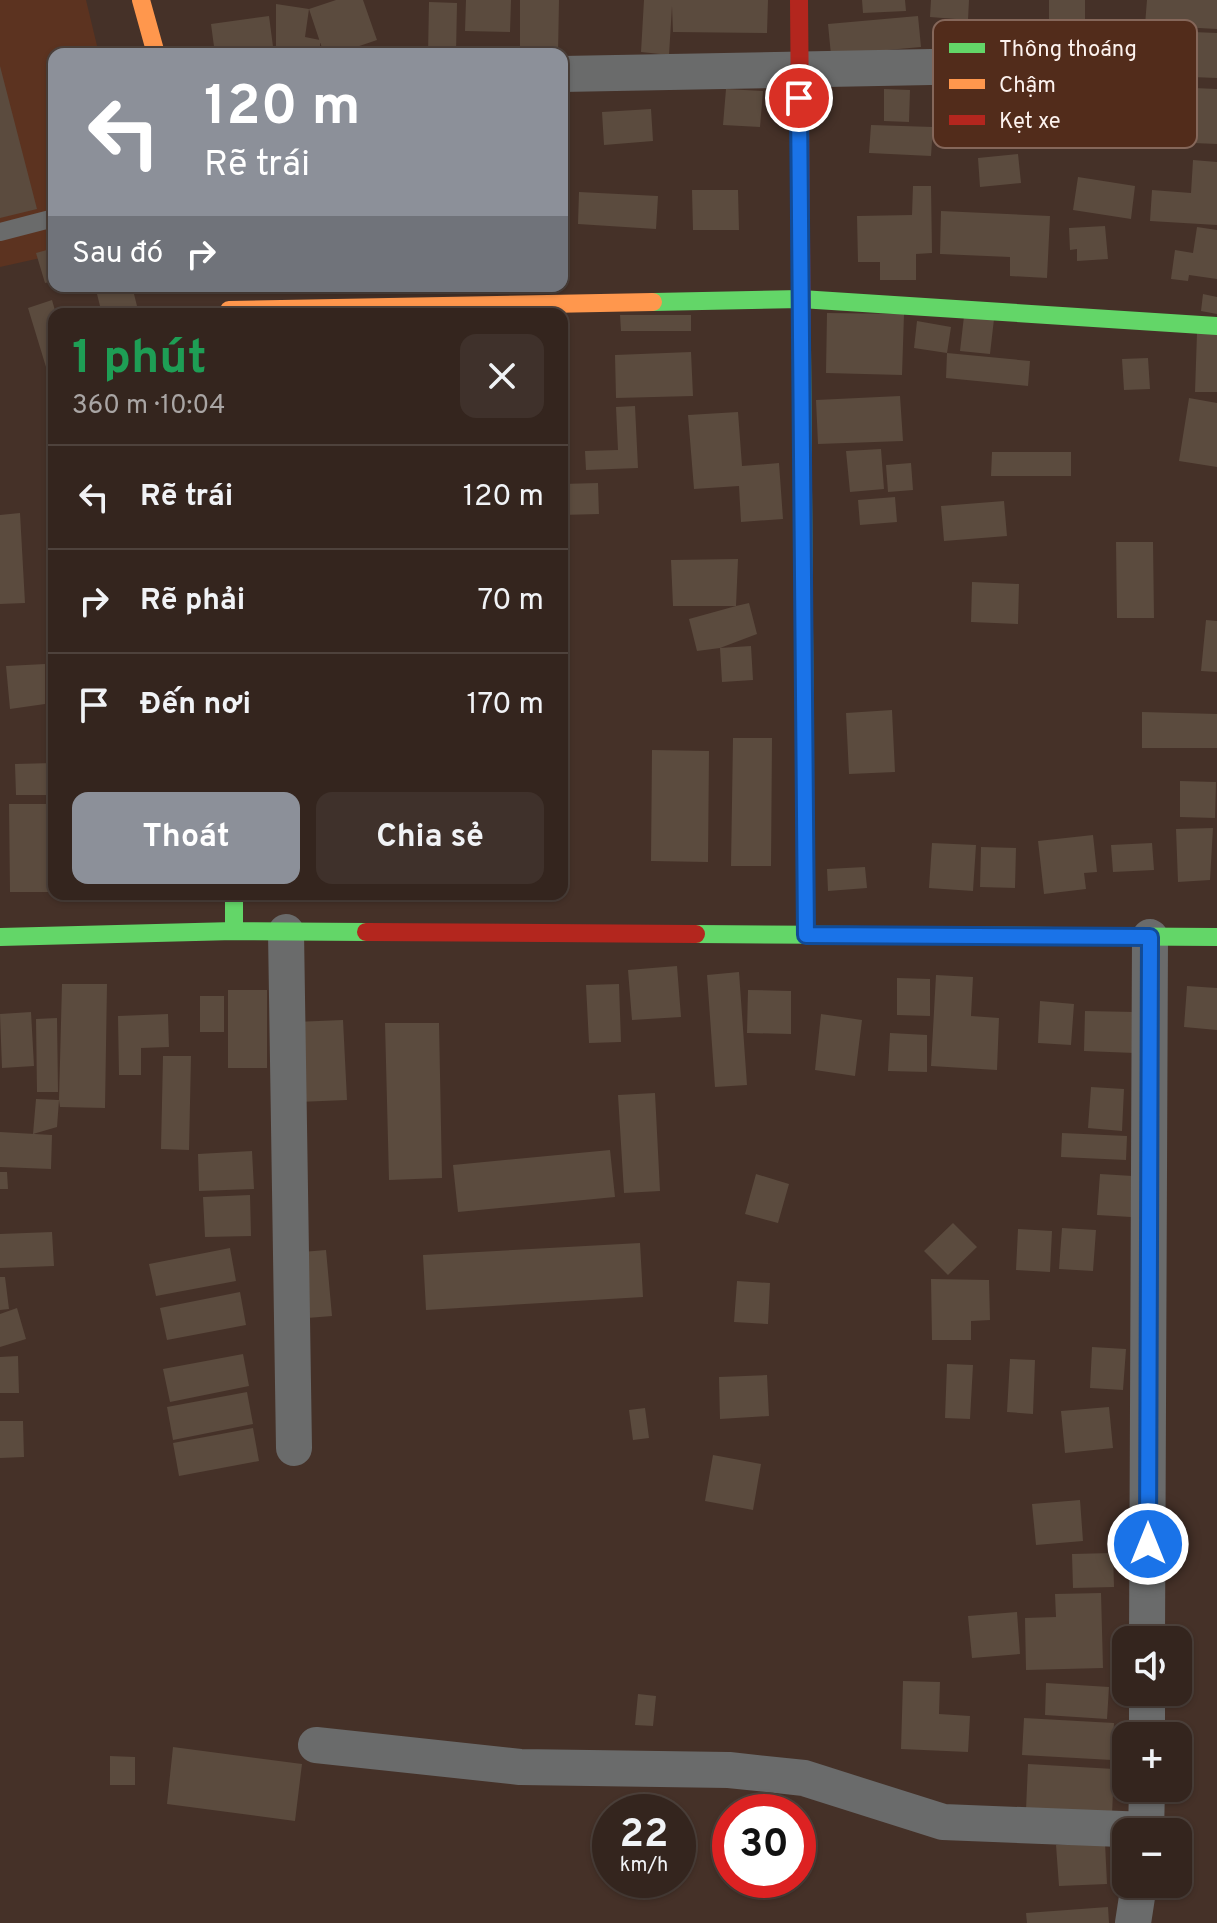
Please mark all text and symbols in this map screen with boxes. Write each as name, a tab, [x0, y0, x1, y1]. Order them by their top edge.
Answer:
legend	[933, 20, 1197, 148]
text: Thông thoáng	[999, 37, 1137, 64]
pin	[765, 64, 833, 132]
text: Chậm	[999, 73, 1056, 100]
text: 120 m	[204, 74, 361, 144]
icon: arrive	[777, 76, 821, 120]
icon: left	[72, 80, 176, 184]
text: Kẹt xe	[999, 109, 1061, 136]
text: Rẽ trái	[204, 143, 310, 189]
icon: right	[179, 232, 223, 276]
text: Sau đó	[72, 236, 163, 273]
text: 1 phút	[72, 330, 207, 390]
button: close	[460, 334, 544, 418]
text: 360 m · 10:04	[72, 390, 225, 423]
icon: left	[72, 475, 116, 519]
text: Rẽ trái	[140, 479, 233, 516]
text: 120 m	[463, 479, 544, 516]
icon: right	[72, 579, 116, 623]
text: Rẽ phải	[140, 583, 245, 620]
text: 70 m	[478, 583, 544, 620]
icon: arrive	[72, 683, 116, 727]
text: Đến nơi	[140, 687, 251, 724]
text: 170 m	[466, 687, 544, 724]
button: Thoát	[72, 792, 300, 884]
button: Chia sẻ	[316, 792, 544, 884]
position arrow	[1106, 1502, 1190, 1586]
map controls	[1112, 1626, 1192, 1898]
button: sound	[1112, 1626, 1192, 1706]
button: +	[1112, 1722, 1192, 1802]
speed limit sign: 30	[712, 1794, 816, 1898]
text: 22	[620, 1811, 668, 1861]
button: −	[1112, 1818, 1192, 1898]
text: km/h	[620, 1853, 668, 1879]

